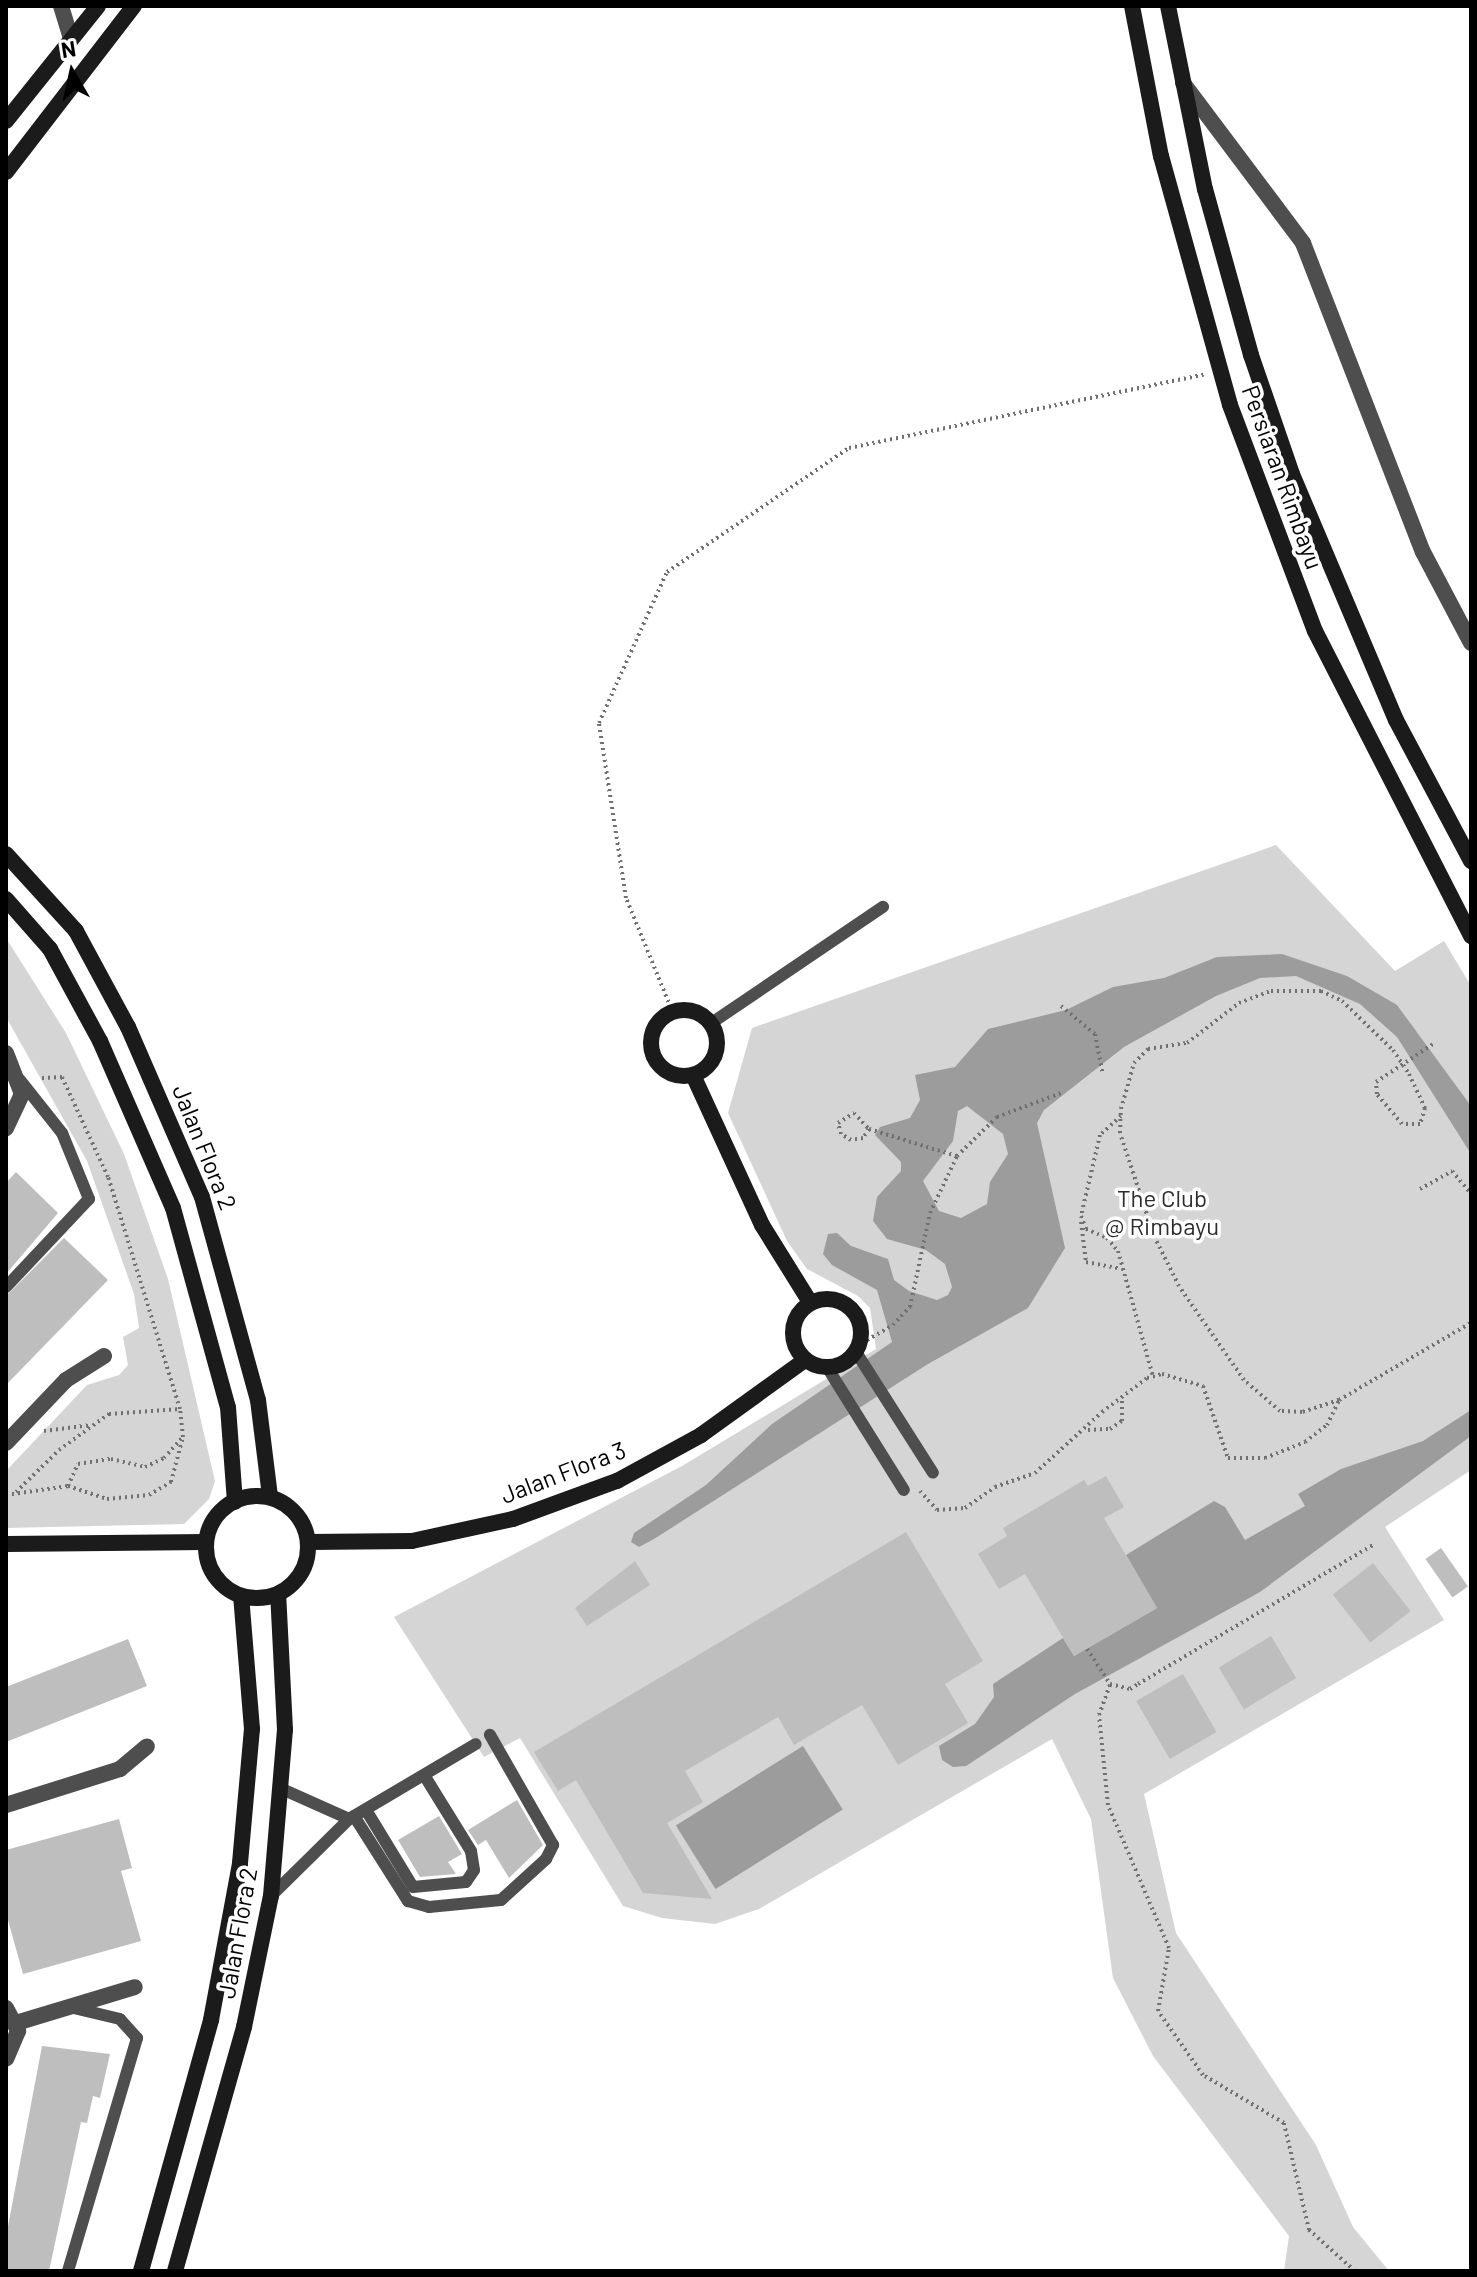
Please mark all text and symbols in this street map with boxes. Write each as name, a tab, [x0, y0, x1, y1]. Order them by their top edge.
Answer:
north arrow	[32, 32, 112, 112]
text: N	[59, 34, 78, 62]
street label: Persiaran Rimbayu	[1236, 381, 1330, 573]
street label: Jalan Flora 2	[167, 1080, 243, 1214]
park label: The Club @ Rimbayu	[1105, 1184, 1219, 1240]
street label: Jalan Flora 3	[496, 1435, 630, 1509]
street label: Jalan Flora 2	[211, 1865, 263, 2001]

